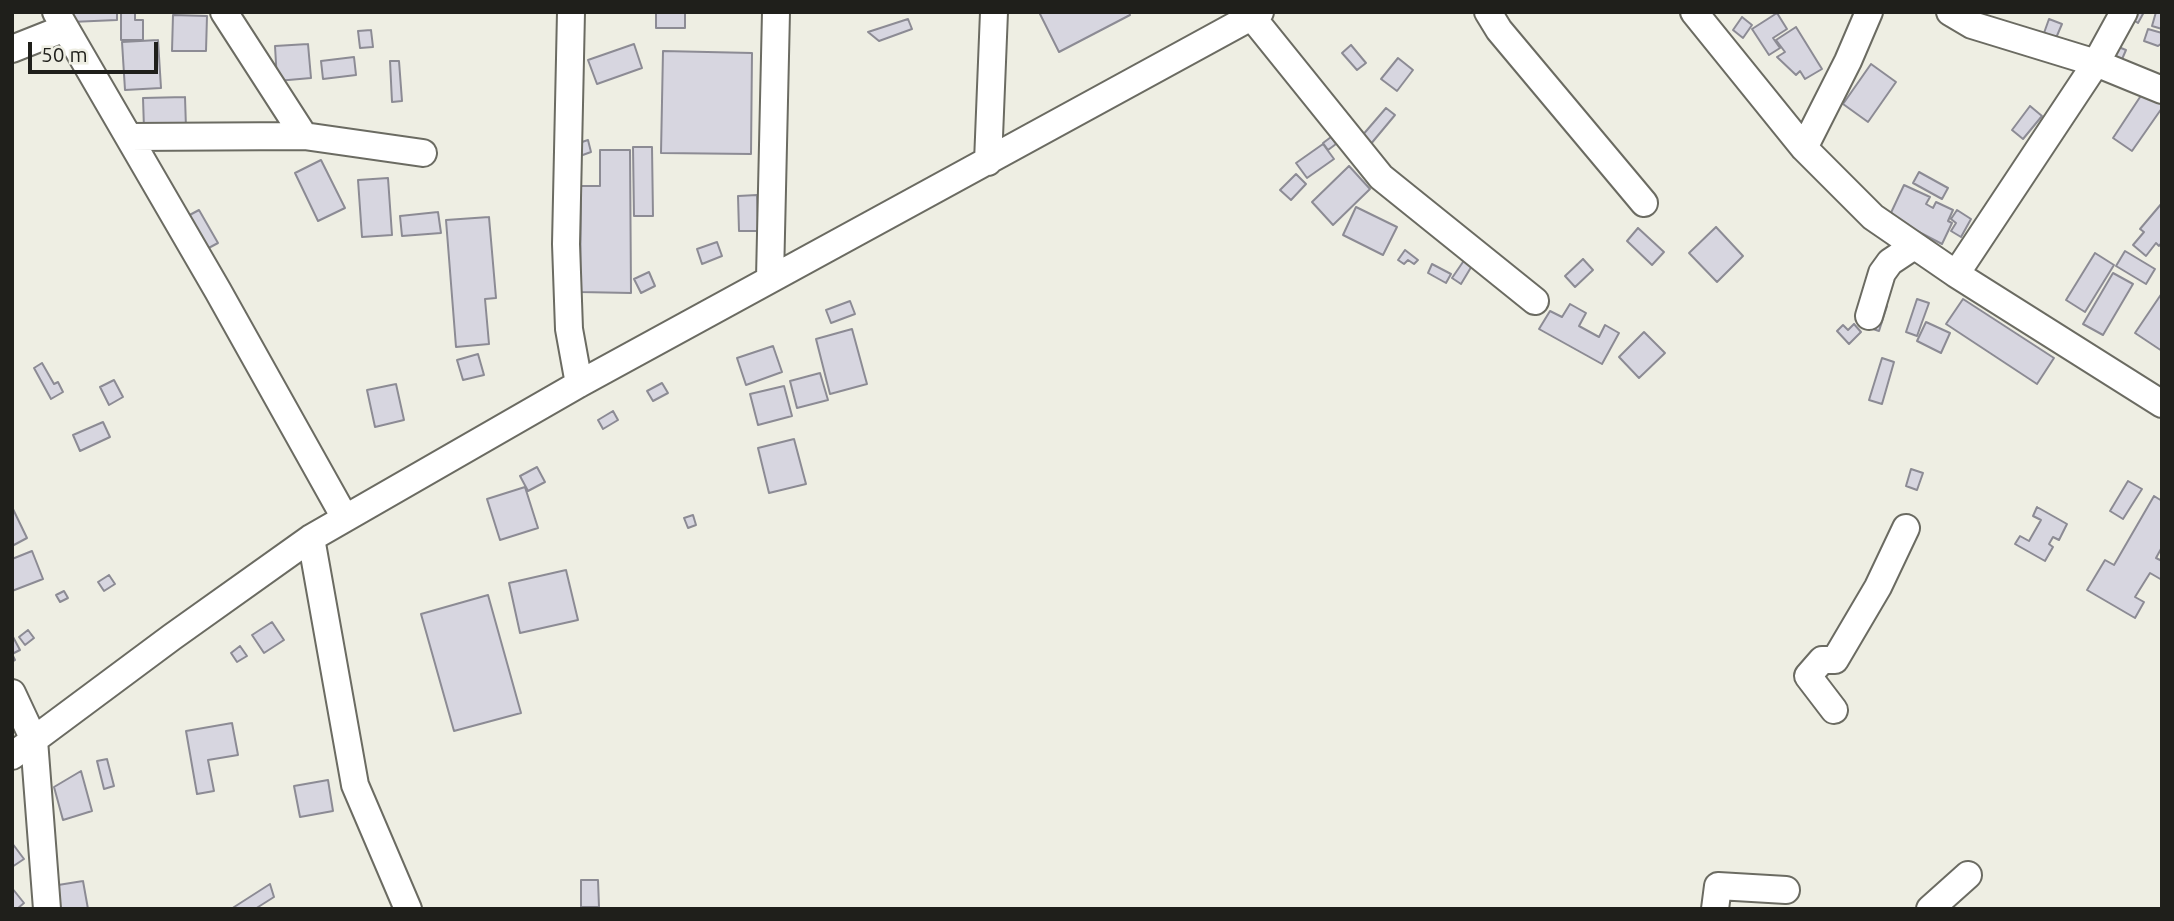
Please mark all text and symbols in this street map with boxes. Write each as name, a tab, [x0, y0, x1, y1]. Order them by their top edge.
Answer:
scale bar	[32, 28, 161, 72]
text: 50 m	[41, 42, 88, 66]

